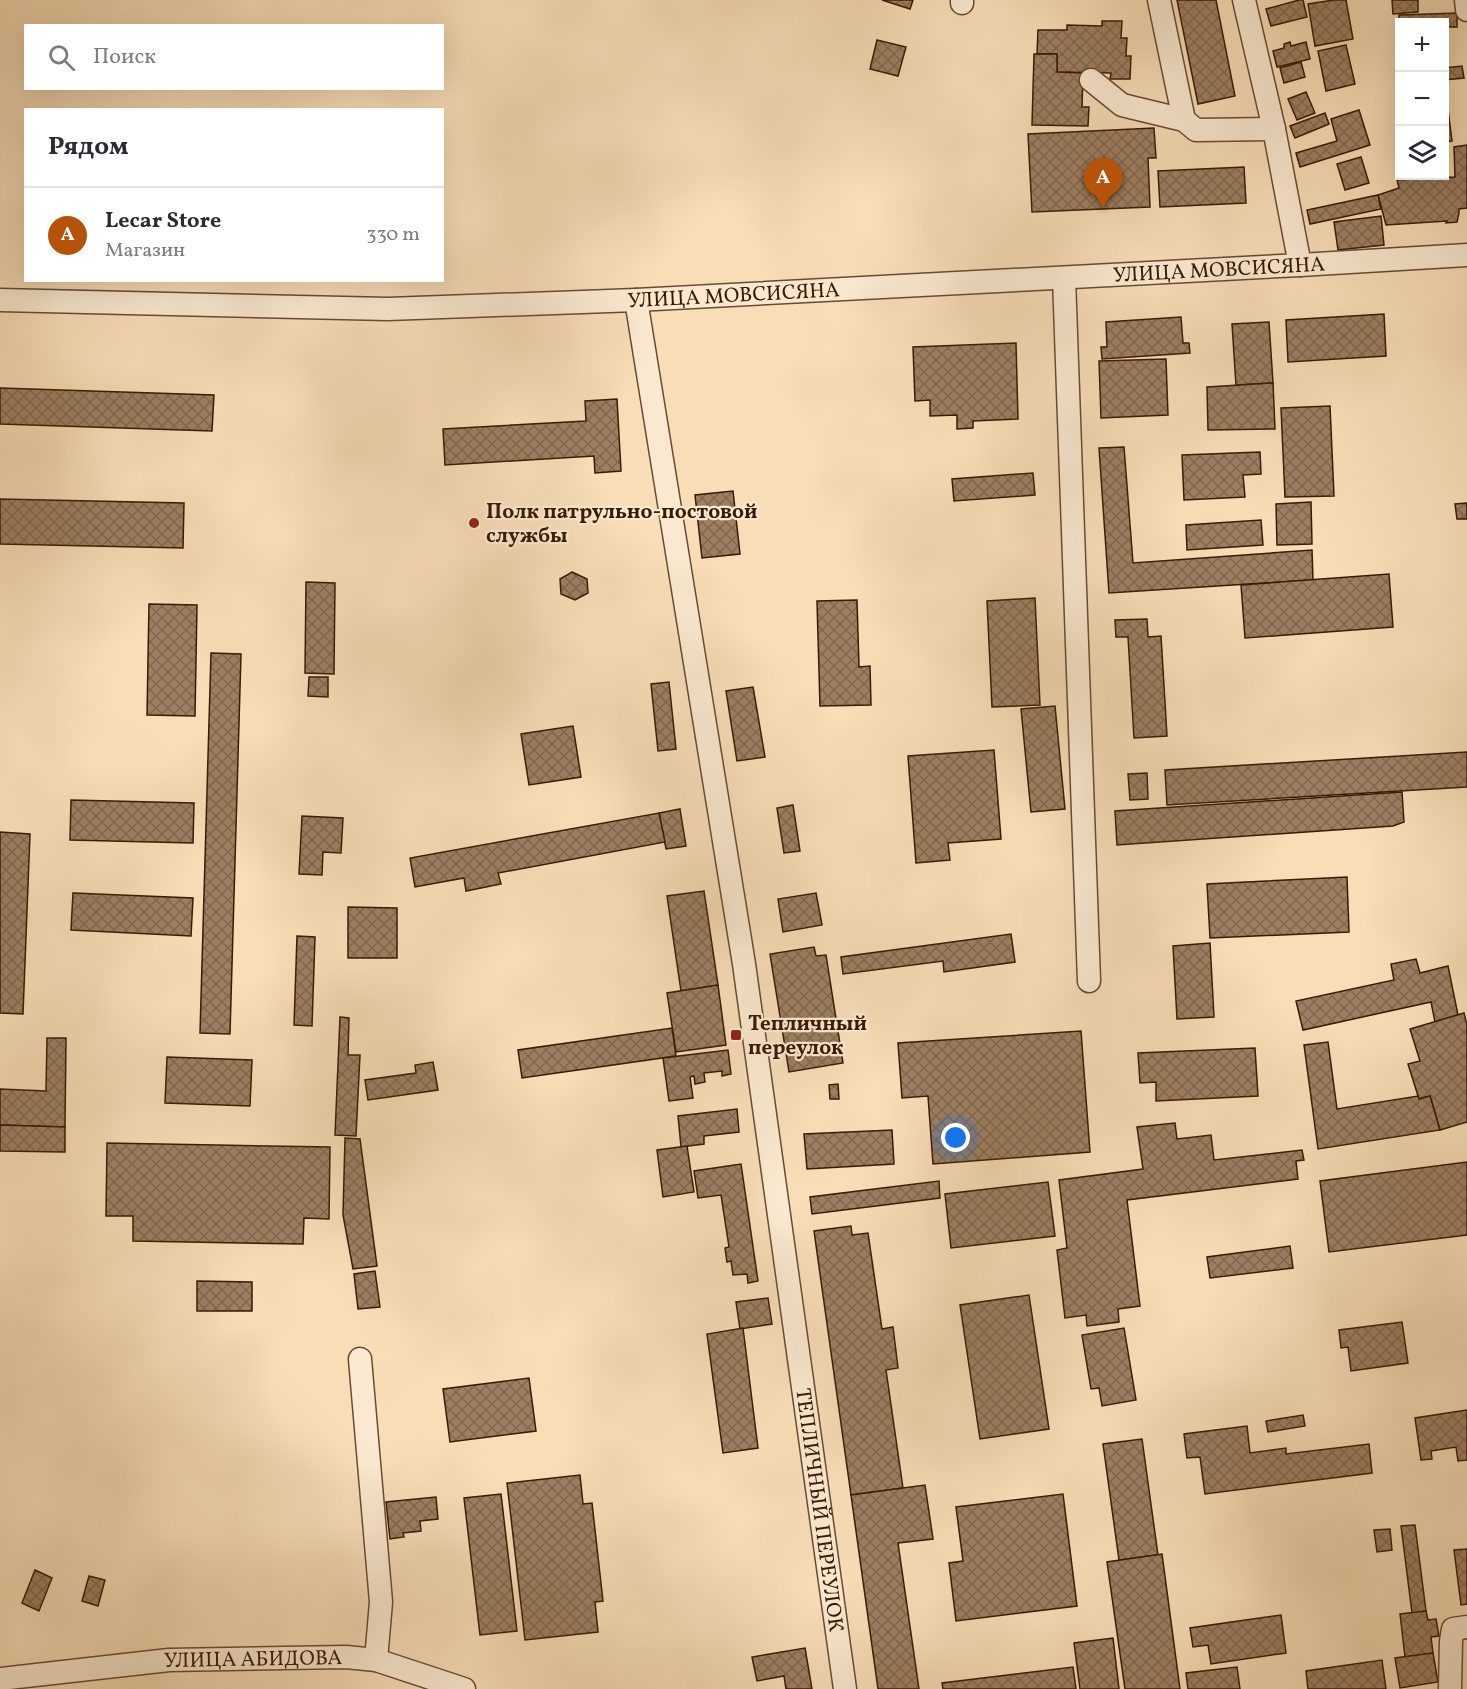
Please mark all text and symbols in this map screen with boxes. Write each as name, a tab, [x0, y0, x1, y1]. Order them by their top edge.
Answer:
map controls	[1395, 18, 1449, 180]
button: +	[1395, 18, 1449, 72]
search box	[24, 24, 444, 90]
icon: search	[45, 41, 78, 74]
text: Поиск	[93, 42, 156, 73]
button: −	[1395, 72, 1449, 126]
button: layers	[1395, 126, 1449, 180]
text: Рядом	[48, 129, 128, 165]
pin: A	[1084, 158, 1122, 208]
text: Lecar Store	[105, 206, 221, 237]
text: A	[60, 221, 75, 249]
text: 330 m	[366, 221, 420, 249]
text: Магазин	[105, 237, 185, 265]
street label: УЛИЦА МОВСИСЯНА	[1112, 251, 1326, 291]
street label: УЛИЦА МОВСИСЯНА	[627, 276, 841, 316]
place label: Полк патрульно-постовой службы	[486, 498, 758, 551]
marker: Полк патрульно-постовой службы	[467, 516, 481, 530]
place label: Тепличный переулок	[748, 1010, 867, 1063]
marker: Тепличный переулок	[729, 1028, 743, 1042]
your location	[941, 1123, 970, 1152]
street label: ТЕПЛИЧНЫЙ ПЕРЕУЛОК	[787, 1387, 850, 1634]
street label: УЛИЦА АБИДОВА	[164, 1644, 343, 1676]

